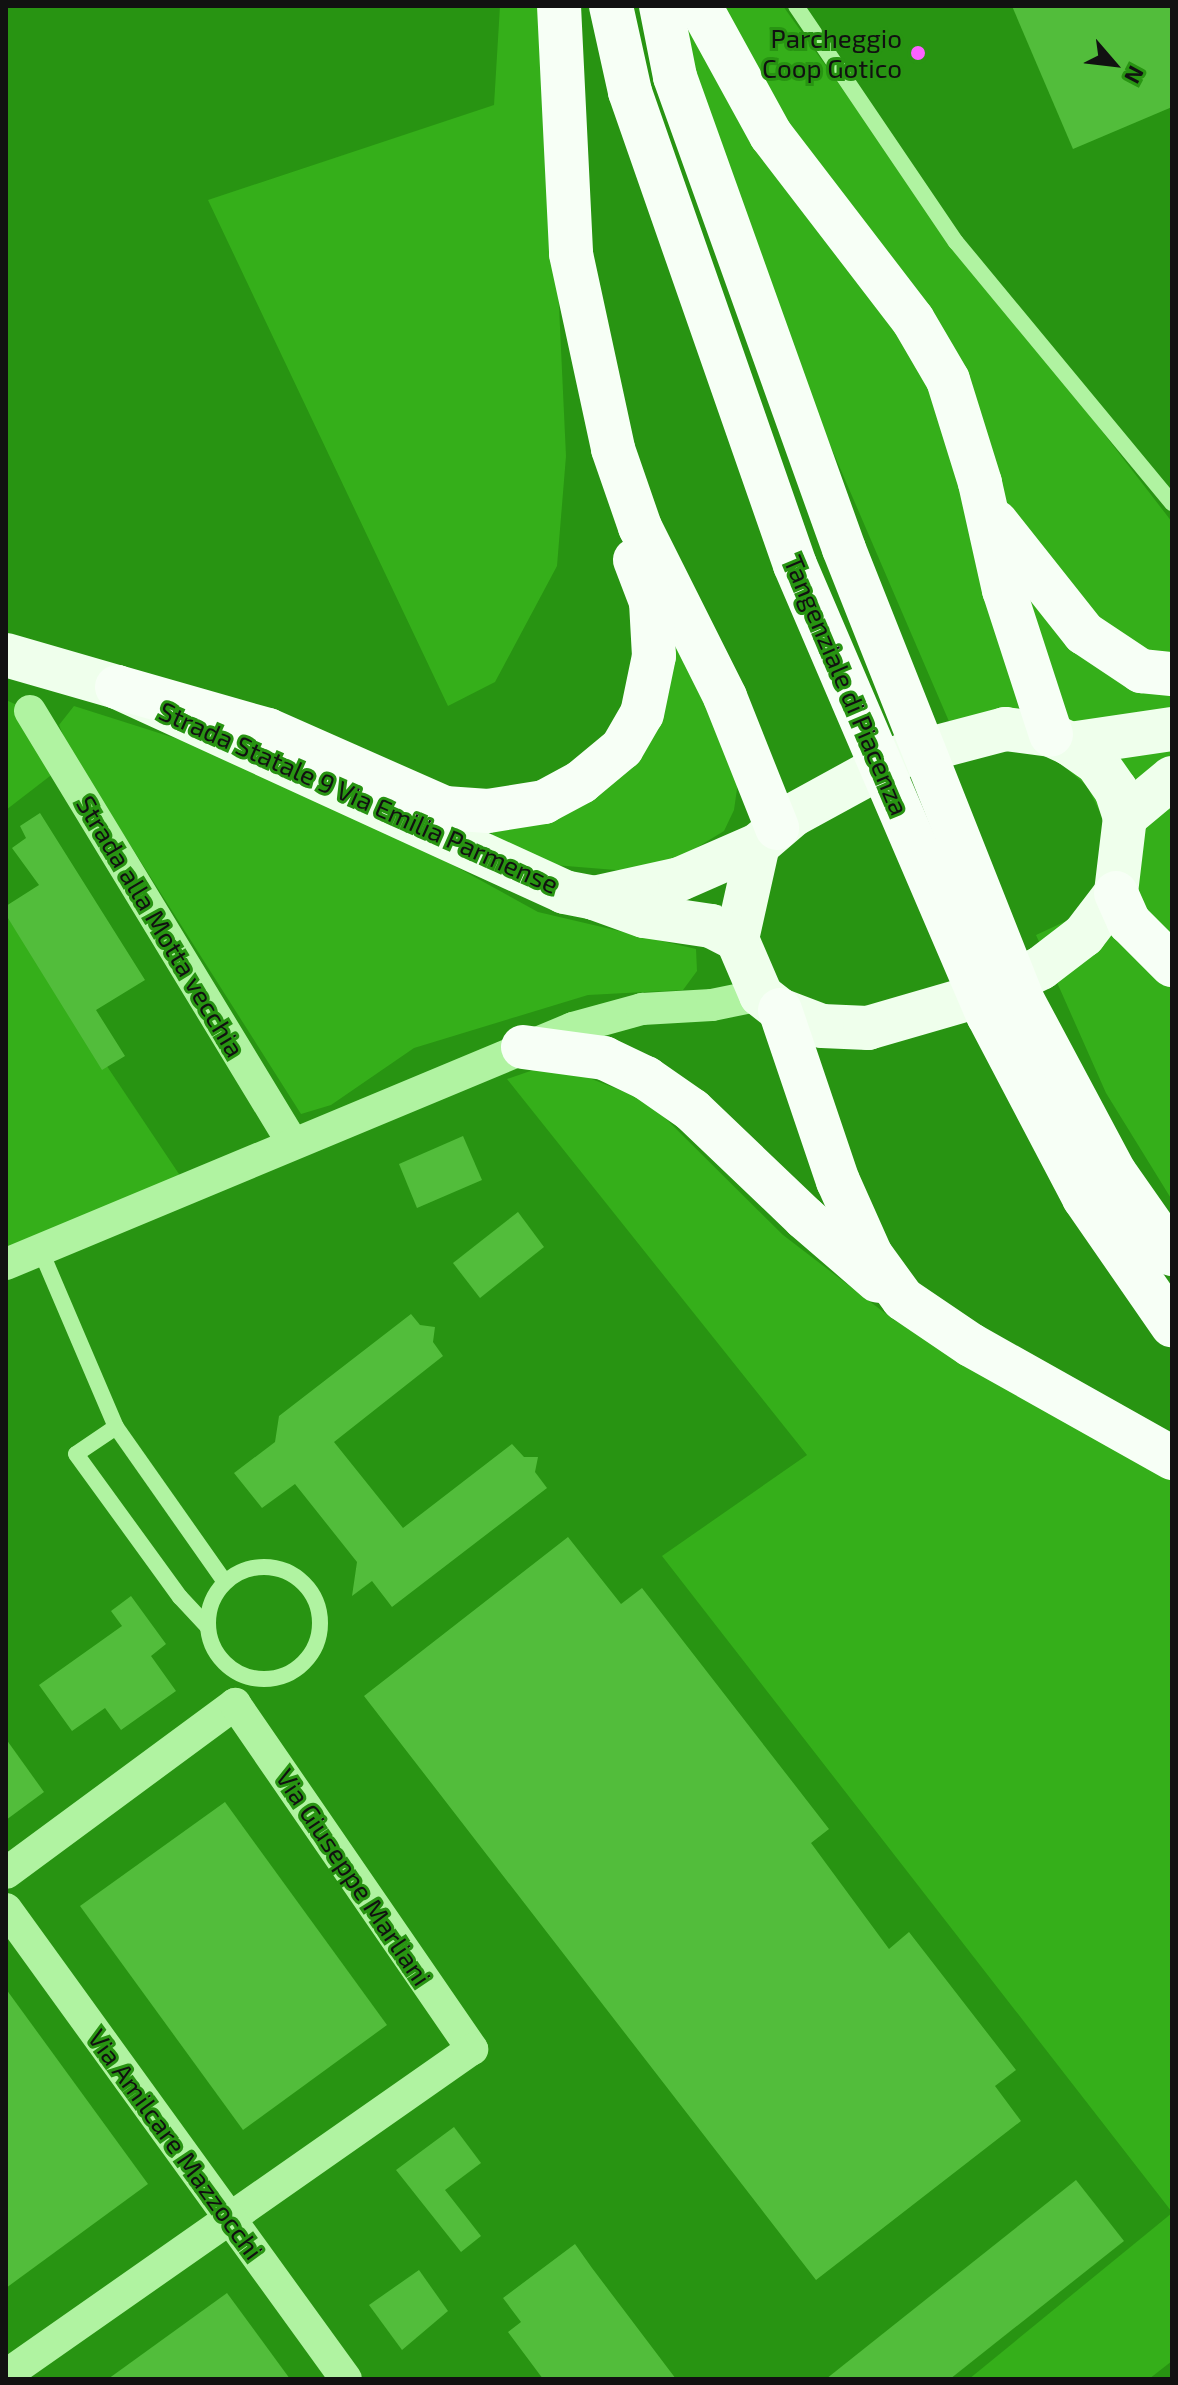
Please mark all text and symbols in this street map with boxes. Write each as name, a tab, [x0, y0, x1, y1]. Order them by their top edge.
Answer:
place label: Parcheggio Coop Gotico	[762, 22, 902, 84]
north arrow	[1074, 24, 1154, 104]
marker: Parcheggio Coop Gotico	[909, 44, 927, 62]
text: N	[1120, 62, 1150, 88]
street label: Tangenziale di Piacenza	[778, 550, 916, 820]
street label: Strada Statale 9 Via Emilia Parmense	[154, 694, 564, 900]
street label: Strada alla Motta vecchia	[70, 789, 252, 1063]
street label: Via Giuseppe Marliani	[270, 1763, 438, 1991]
street label: Via Amilcare Mazzocchi	[82, 2023, 270, 2265]

